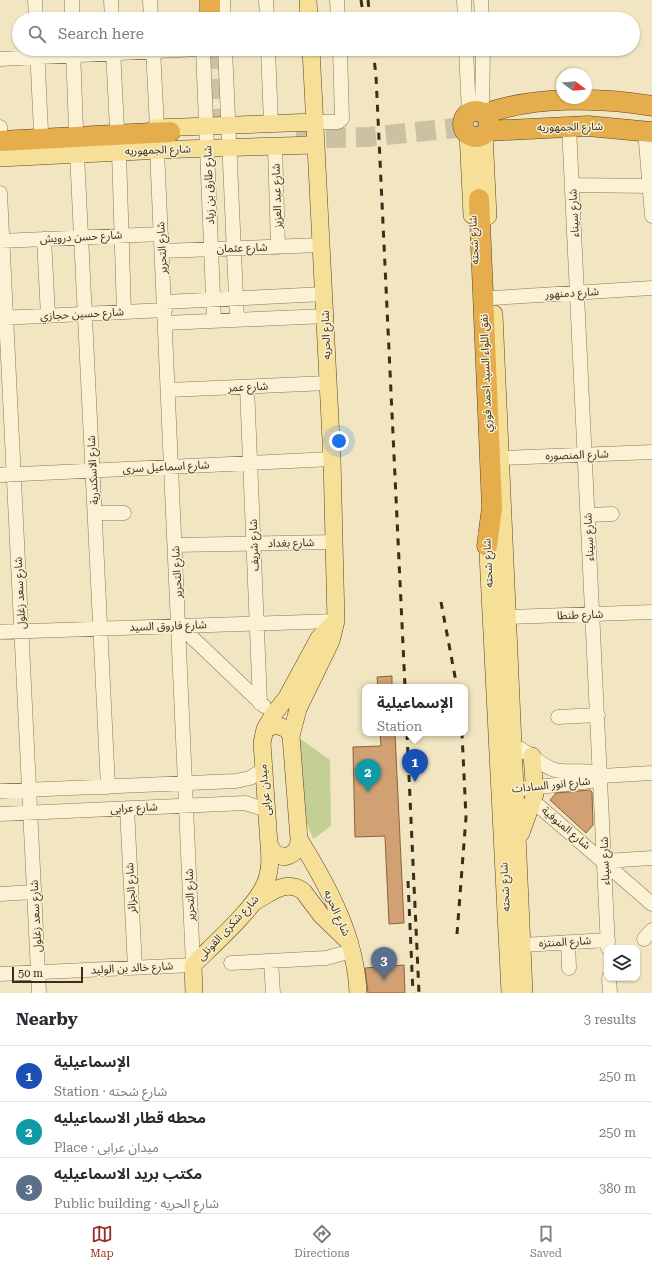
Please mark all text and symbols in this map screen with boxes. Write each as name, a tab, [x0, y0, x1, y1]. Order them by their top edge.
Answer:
search box	[12, 12, 640, 56]
icon: search	[26, 23, 48, 45]
text: Search here	[58, 25, 144, 43]
north arrow	[556, 68, 592, 104]
street label: شارع الجمهوريه	[537, 120, 604, 135]
street label: شارع الجمهوريه	[125, 142, 192, 159]
street label: شارع طارق بن زياد	[201, 145, 218, 225]
street label: شارع عبد العزيز	[269, 163, 286, 230]
street label: شارع سيناء	[566, 188, 583, 238]
street label: شارع شحته	[466, 215, 483, 265]
street label: شارع التحرير	[154, 221, 171, 276]
street label: شارع حسن درويش	[40, 228, 123, 247]
street label: شارع عثمان	[216, 241, 268, 256]
street label: شارع دمنهور	[544, 285, 600, 302]
street label: شارع حسين حجازي	[40, 305, 125, 325]
street label: شارع الحريه	[319, 310, 334, 360]
street label: نفق اللواء السيد احمد فوزي	[477, 314, 497, 432]
street label: شارع عمر	[226, 379, 269, 396]
your location	[329, 431, 349, 451]
street label: شارع الاسكندرية	[85, 435, 102, 505]
street label: شارع المنصوره	[545, 447, 609, 464]
street label: شارع اسماعيل سرى	[122, 458, 210, 477]
street label: شارع سيناء	[581, 512, 598, 562]
street label: شارع شريف	[247, 518, 262, 571]
street label: شارع بغداد	[268, 536, 315, 551]
street label: شارع شحته	[480, 538, 497, 588]
street label: شارع التحرير	[169, 545, 186, 600]
street label: شارع سعد زغلول	[12, 556, 29, 630]
street label: شارع طنطا	[557, 608, 604, 623]
street label: شارع فاروق السيد	[129, 618, 207, 635]
popup	[362, 684, 468, 736]
text: الإسماعيلية	[377, 694, 453, 712]
text: Station	[377, 719, 422, 734]
pin: 1	[402, 749, 428, 782]
pin: 2	[355, 759, 381, 792]
street label: ميدان عرابى	[256, 763, 274, 816]
street label: شارع انور السادات	[511, 774, 591, 797]
street label: شارع عرابى	[110, 800, 158, 817]
street label: شارع المنوفية	[538, 804, 593, 853]
street label: شارع سيناء	[598, 836, 613, 885]
street label: شارع الجزائر	[123, 862, 140, 915]
street label: شارع شحته	[497, 862, 514, 912]
street label: شارع التحرير	[183, 868, 198, 922]
street label: شارع سعد زغلول	[28, 879, 45, 953]
street label: شارع الحريه	[320, 888, 353, 939]
street label: شارع شكرى القوتلى	[194, 892, 263, 964]
street label: شارع المنتزه	[539, 934, 592, 951]
map controls	[604, 945, 640, 981]
button: layers	[604, 945, 640, 981]
pin: 3	[371, 947, 397, 980]
street label: شارع خالد بن الوليد	[90, 959, 174, 978]
scale bar	[12, 965, 83, 984]
text: 50 m	[18, 967, 43, 980]
text: Nearby	[16, 1009, 78, 1029]
text: 3 results	[584, 1012, 636, 1027]
text: الإسماعيلية	[54, 1053, 130, 1071]
text: 1	[25, 1069, 33, 1084]
text: 250 m	[599, 1069, 636, 1084]
text: Station · شارع شحته	[54, 1084, 167, 1099]
text: محطه قطار الاسماعيليه	[54, 1109, 206, 1127]
text: 2	[25, 1125, 33, 1140]
text: 250 m	[599, 1125, 636, 1140]
text: Place · ميدان عرابى	[54, 1140, 159, 1155]
text: مكتب بريد الاسماعيليه	[54, 1165, 202, 1183]
text: 3	[25, 1181, 33, 1196]
text: 380 m	[599, 1181, 636, 1196]
text: Public building · شارع الحريه	[54, 1196, 219, 1211]
tab: Map	[90, 1223, 114, 1260]
tab: Directions	[294, 1223, 350, 1260]
tab: Saved	[530, 1223, 562, 1260]

